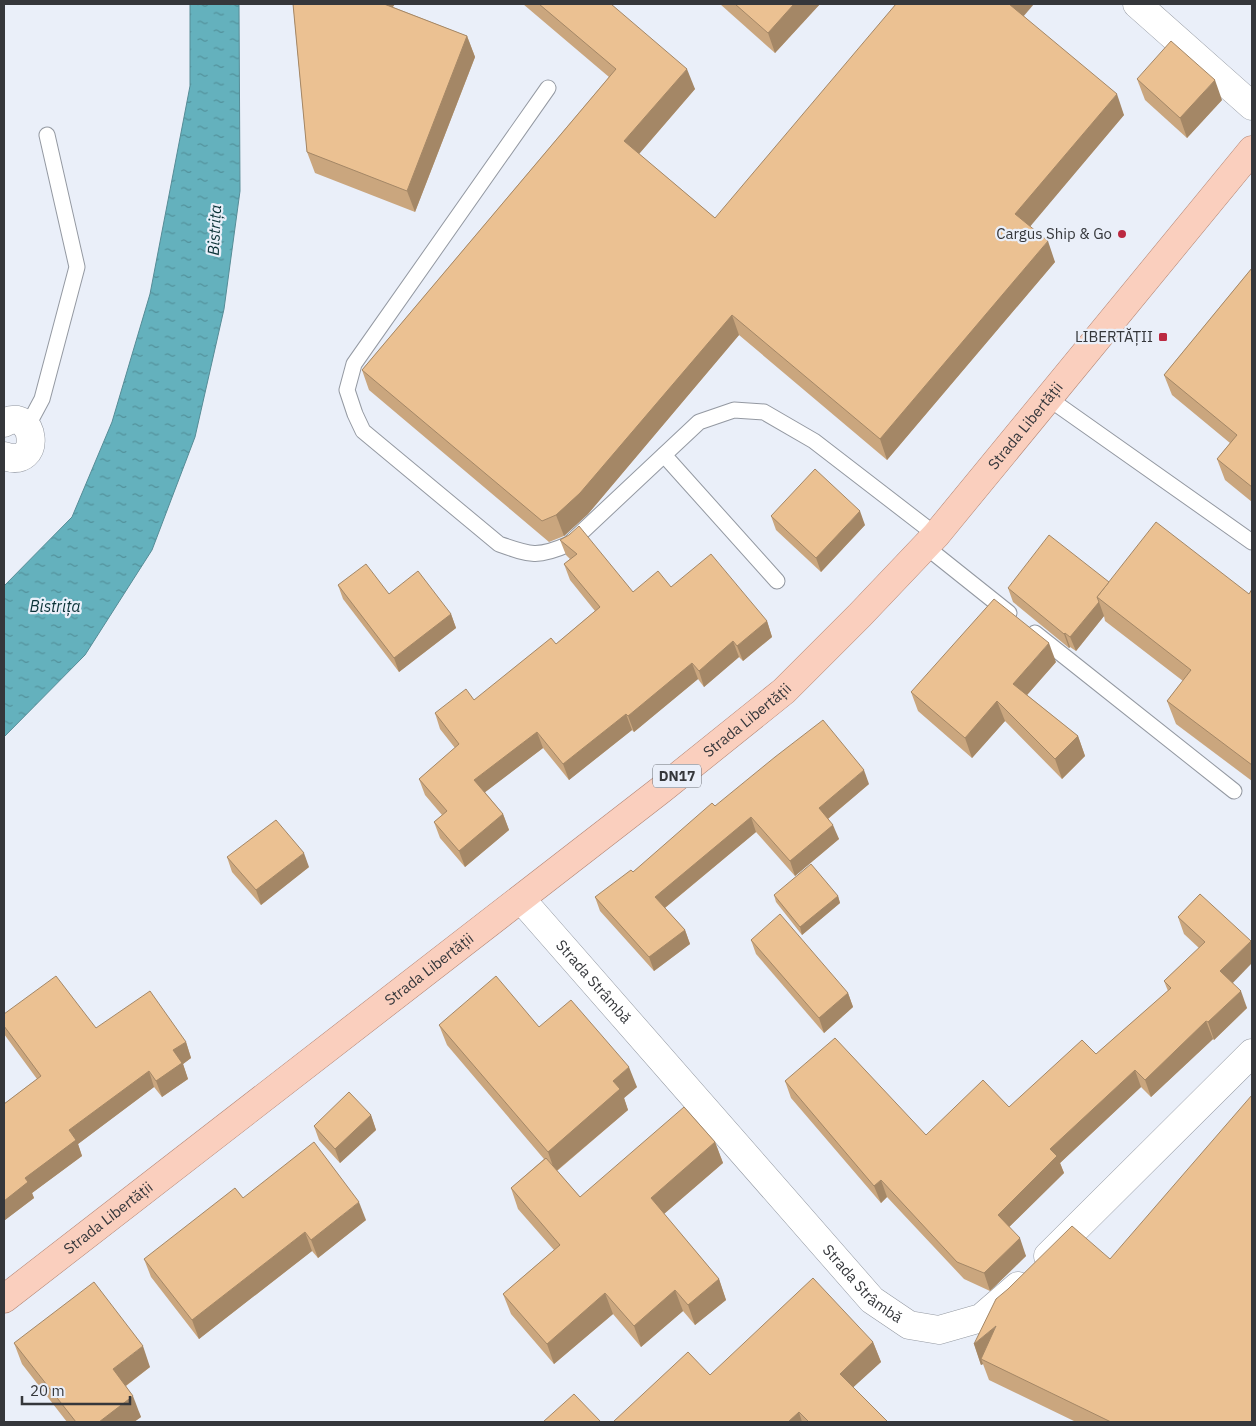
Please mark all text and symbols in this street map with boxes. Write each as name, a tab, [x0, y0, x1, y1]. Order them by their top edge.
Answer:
water label: Bistrița	[203, 204, 225, 256]
place label: Cargus Ship & Go	[996, 224, 1112, 243]
marker: Cargus Ship & Go	[1116, 228, 1128, 240]
place label: LIBERTĂȚII	[1075, 327, 1153, 346]
marker: LIBERTĂȚII	[1157, 331, 1169, 343]
street label: Strada Libertății	[984, 378, 1067, 473]
water label: Bistrița	[29, 596, 81, 616]
street label: Strada Libertății	[699, 679, 795, 761]
road number: DN17	[653, 764, 701, 788]
street label: Strada Libertății	[381, 929, 477, 1009]
street label: Strada Strâmbă	[552, 936, 636, 1027]
street label: Strada Libertății	[60, 1177, 156, 1258]
street label: Strada Strâmbă	[819, 1240, 906, 1327]
scale bar	[22, 1374, 130, 1406]
text: 20 m	[30, 1381, 65, 1400]

